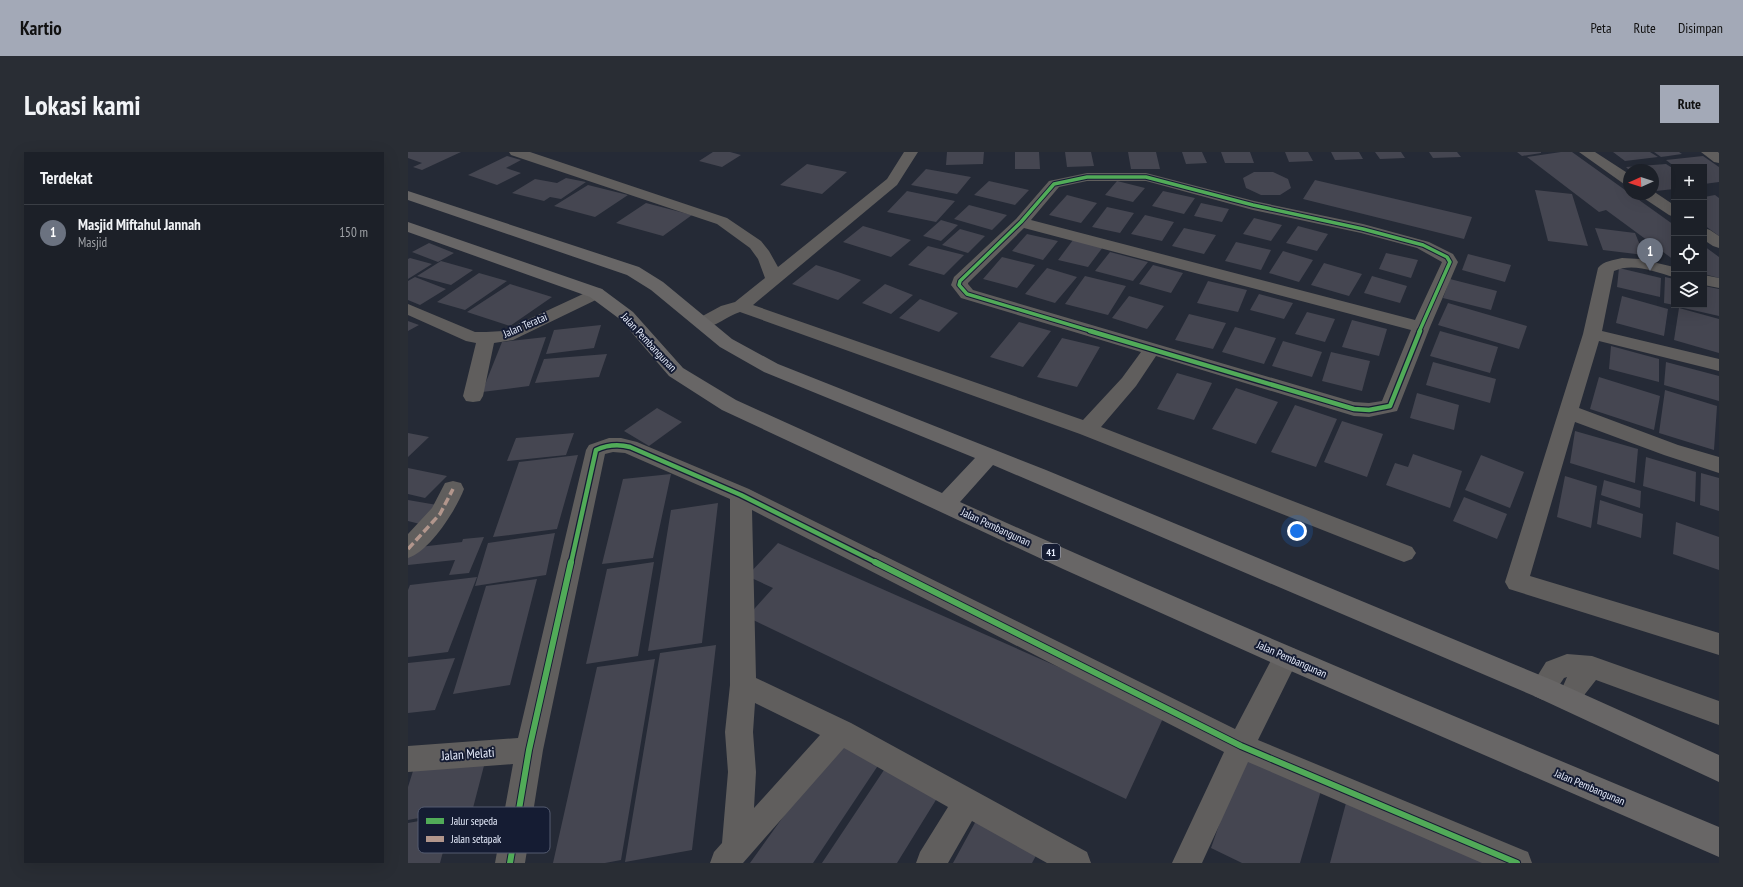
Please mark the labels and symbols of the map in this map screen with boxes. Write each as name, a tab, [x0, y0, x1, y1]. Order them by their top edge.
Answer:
north arrow	[1623, 164, 1659, 200]
pin: 1	[1637, 238, 1663, 271]
street label: Jalan Teratai	[500, 309, 549, 341]
street label: Jalan Pembangunan	[618, 309, 680, 374]
street label: Jalan Pembangunan	[958, 504, 1033, 549]
your location	[1287, 521, 1307, 541]
road number: 41	[1042, 544, 1060, 560]
street label: Jalan Pembangunan	[1254, 637, 1329, 681]
street label: Jalan Melati	[440, 744, 495, 764]
street label: Jalan Pembangunan	[1552, 765, 1627, 808]
legend	[418, 807, 550, 853]
text: Jalur sepeda	[450, 814, 498, 828]
text: Jalan setapak	[450, 832, 502, 846]

